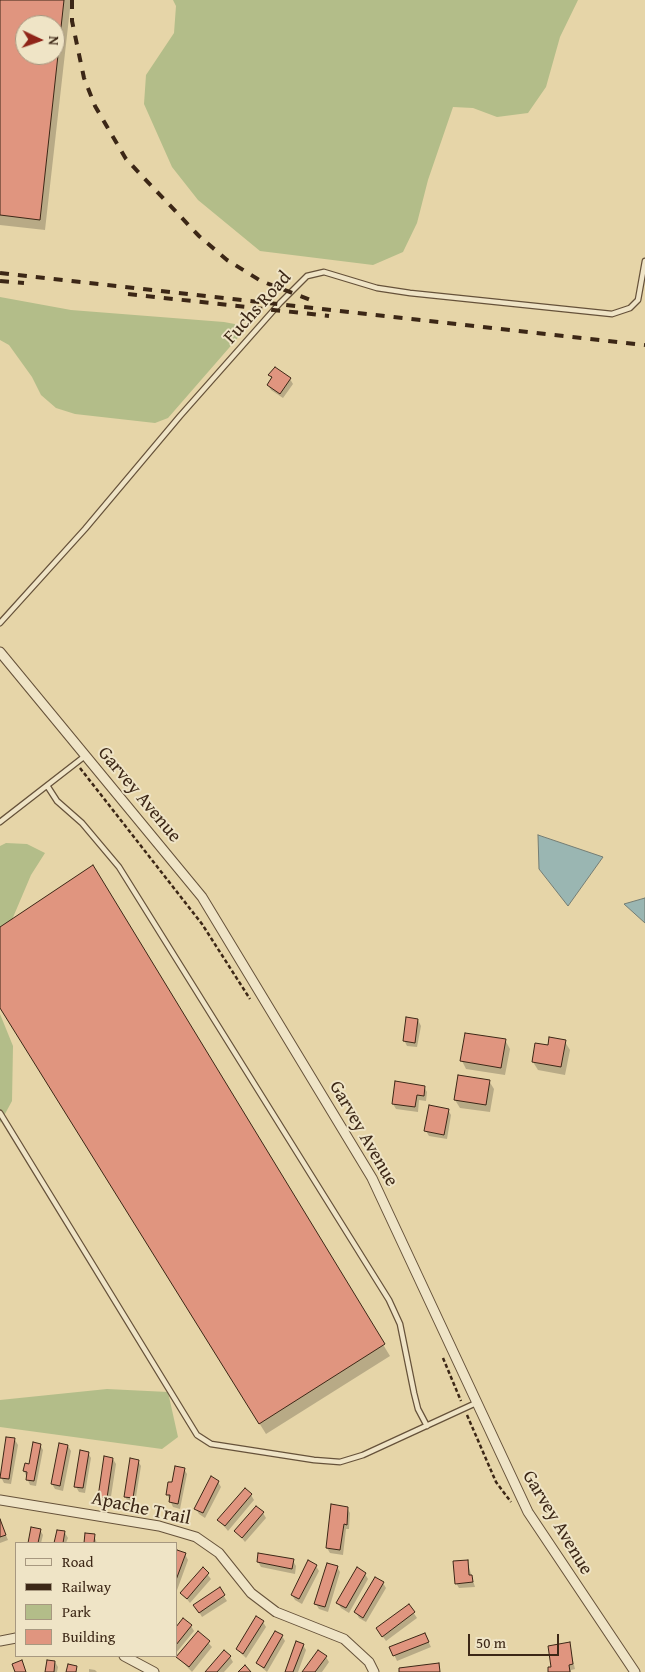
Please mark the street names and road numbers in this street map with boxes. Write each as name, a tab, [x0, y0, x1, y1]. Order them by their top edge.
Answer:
street label: Fuchs Road	[219, 267, 297, 349]
street label: Garvey Avenue	[92, 742, 186, 848]
street label: Garvey Avenue	[324, 1077, 402, 1191]
street label: Garvey Avenue	[517, 1467, 597, 1579]
street label: Apache Trail	[89, 1487, 193, 1531]

